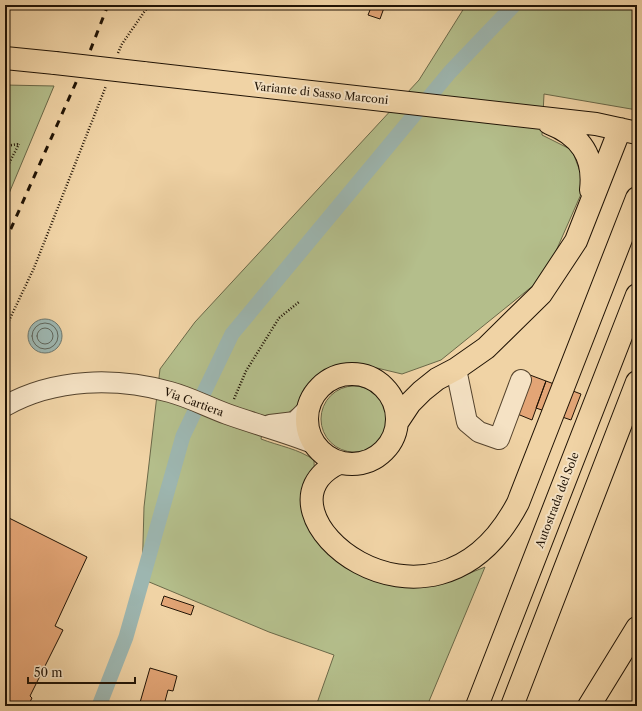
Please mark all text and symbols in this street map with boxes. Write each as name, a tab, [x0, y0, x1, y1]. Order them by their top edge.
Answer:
street label: Variante di Sasso Marconi	[252, 79, 390, 107]
street label: Via Cartiera	[161, 384, 226, 419]
street label: Autostrada del Sole	[532, 450, 582, 551]
scale bar	[28, 659, 135, 685]
text: 50 m	[34, 665, 63, 680]

